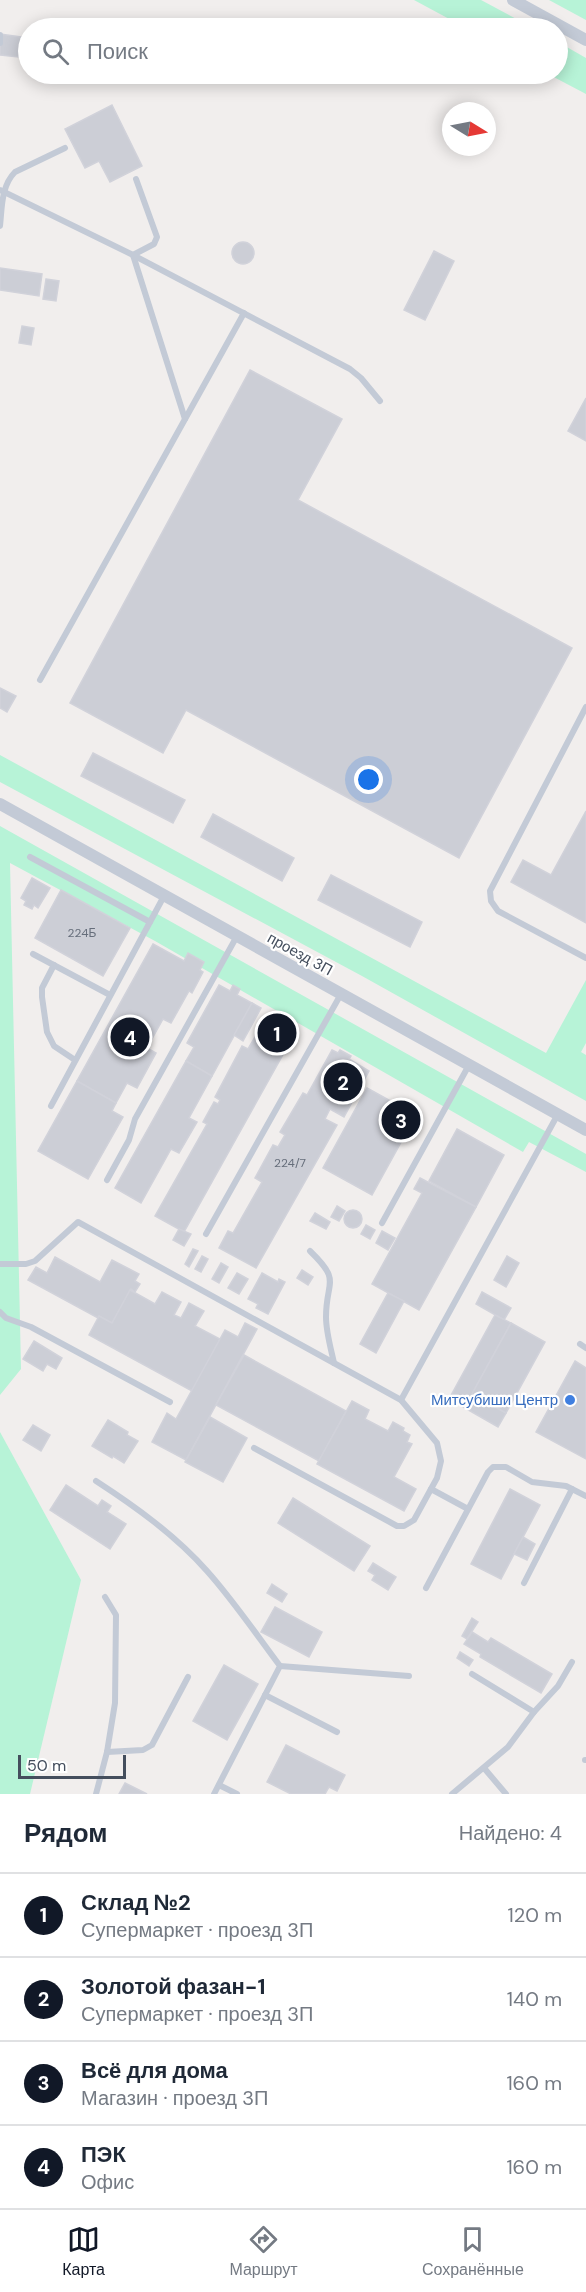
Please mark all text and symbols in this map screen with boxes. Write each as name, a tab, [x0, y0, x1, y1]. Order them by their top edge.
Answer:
search box	[18, 18, 568, 84]
icon: search	[39, 35, 72, 68]
text: Поиск	[87, 37, 148, 66]
north arrow	[442, 102, 496, 156]
your location	[354, 765, 383, 794]
house number: 224Б	[68, 925, 97, 941]
street label: проезд 3П	[264, 928, 336, 980]
pin: 1	[258, 1010, 296, 1056]
pin: 4	[110, 1014, 150, 1060]
pin: 2	[324, 1060, 362, 1104]
pin: 3	[382, 1098, 420, 1142]
house number: 224/7	[274, 1155, 306, 1171]
place label: Митсубиши Центр	[431, 1390, 558, 1410]
marker: Митсубиши Центр	[563, 1393, 577, 1407]
scale bar	[18, 1752, 126, 1780]
text: 50 m	[27, 1755, 66, 1776]
text: Рядом	[24, 1816, 107, 1850]
text: Найдено: 4	[459, 1820, 562, 1846]
text: Склад №2	[81, 1888, 191, 1917]
text: 1	[40, 1902, 47, 1928]
text: 120 m	[508, 1902, 562, 1928]
text: Супермаркет · проезд 3П	[81, 1917, 313, 1943]
text: Золотой фазан-1	[81, 1972, 265, 2001]
text: 2	[38, 1986, 49, 2012]
text: 140 m	[507, 1986, 562, 2012]
text: Супермаркет · проезд 3П	[81, 2001, 313, 2027]
text: Всё для дома	[81, 2056, 228, 2085]
text: 3	[37, 2070, 50, 2096]
text: 160 m	[506, 2070, 562, 2096]
text: Магазин · проезд 3П	[81, 2085, 268, 2111]
text: ПЭК	[81, 2140, 126, 2169]
text: 4	[37, 2154, 50, 2180]
text: 160 m	[506, 2154, 562, 2180]
text: Офис	[81, 2169, 134, 2195]
tab: Карта	[62, 2223, 105, 2280]
tab: Маршрут	[229, 2223, 298, 2280]
tab: Сохранённые	[422, 2223, 524, 2280]

